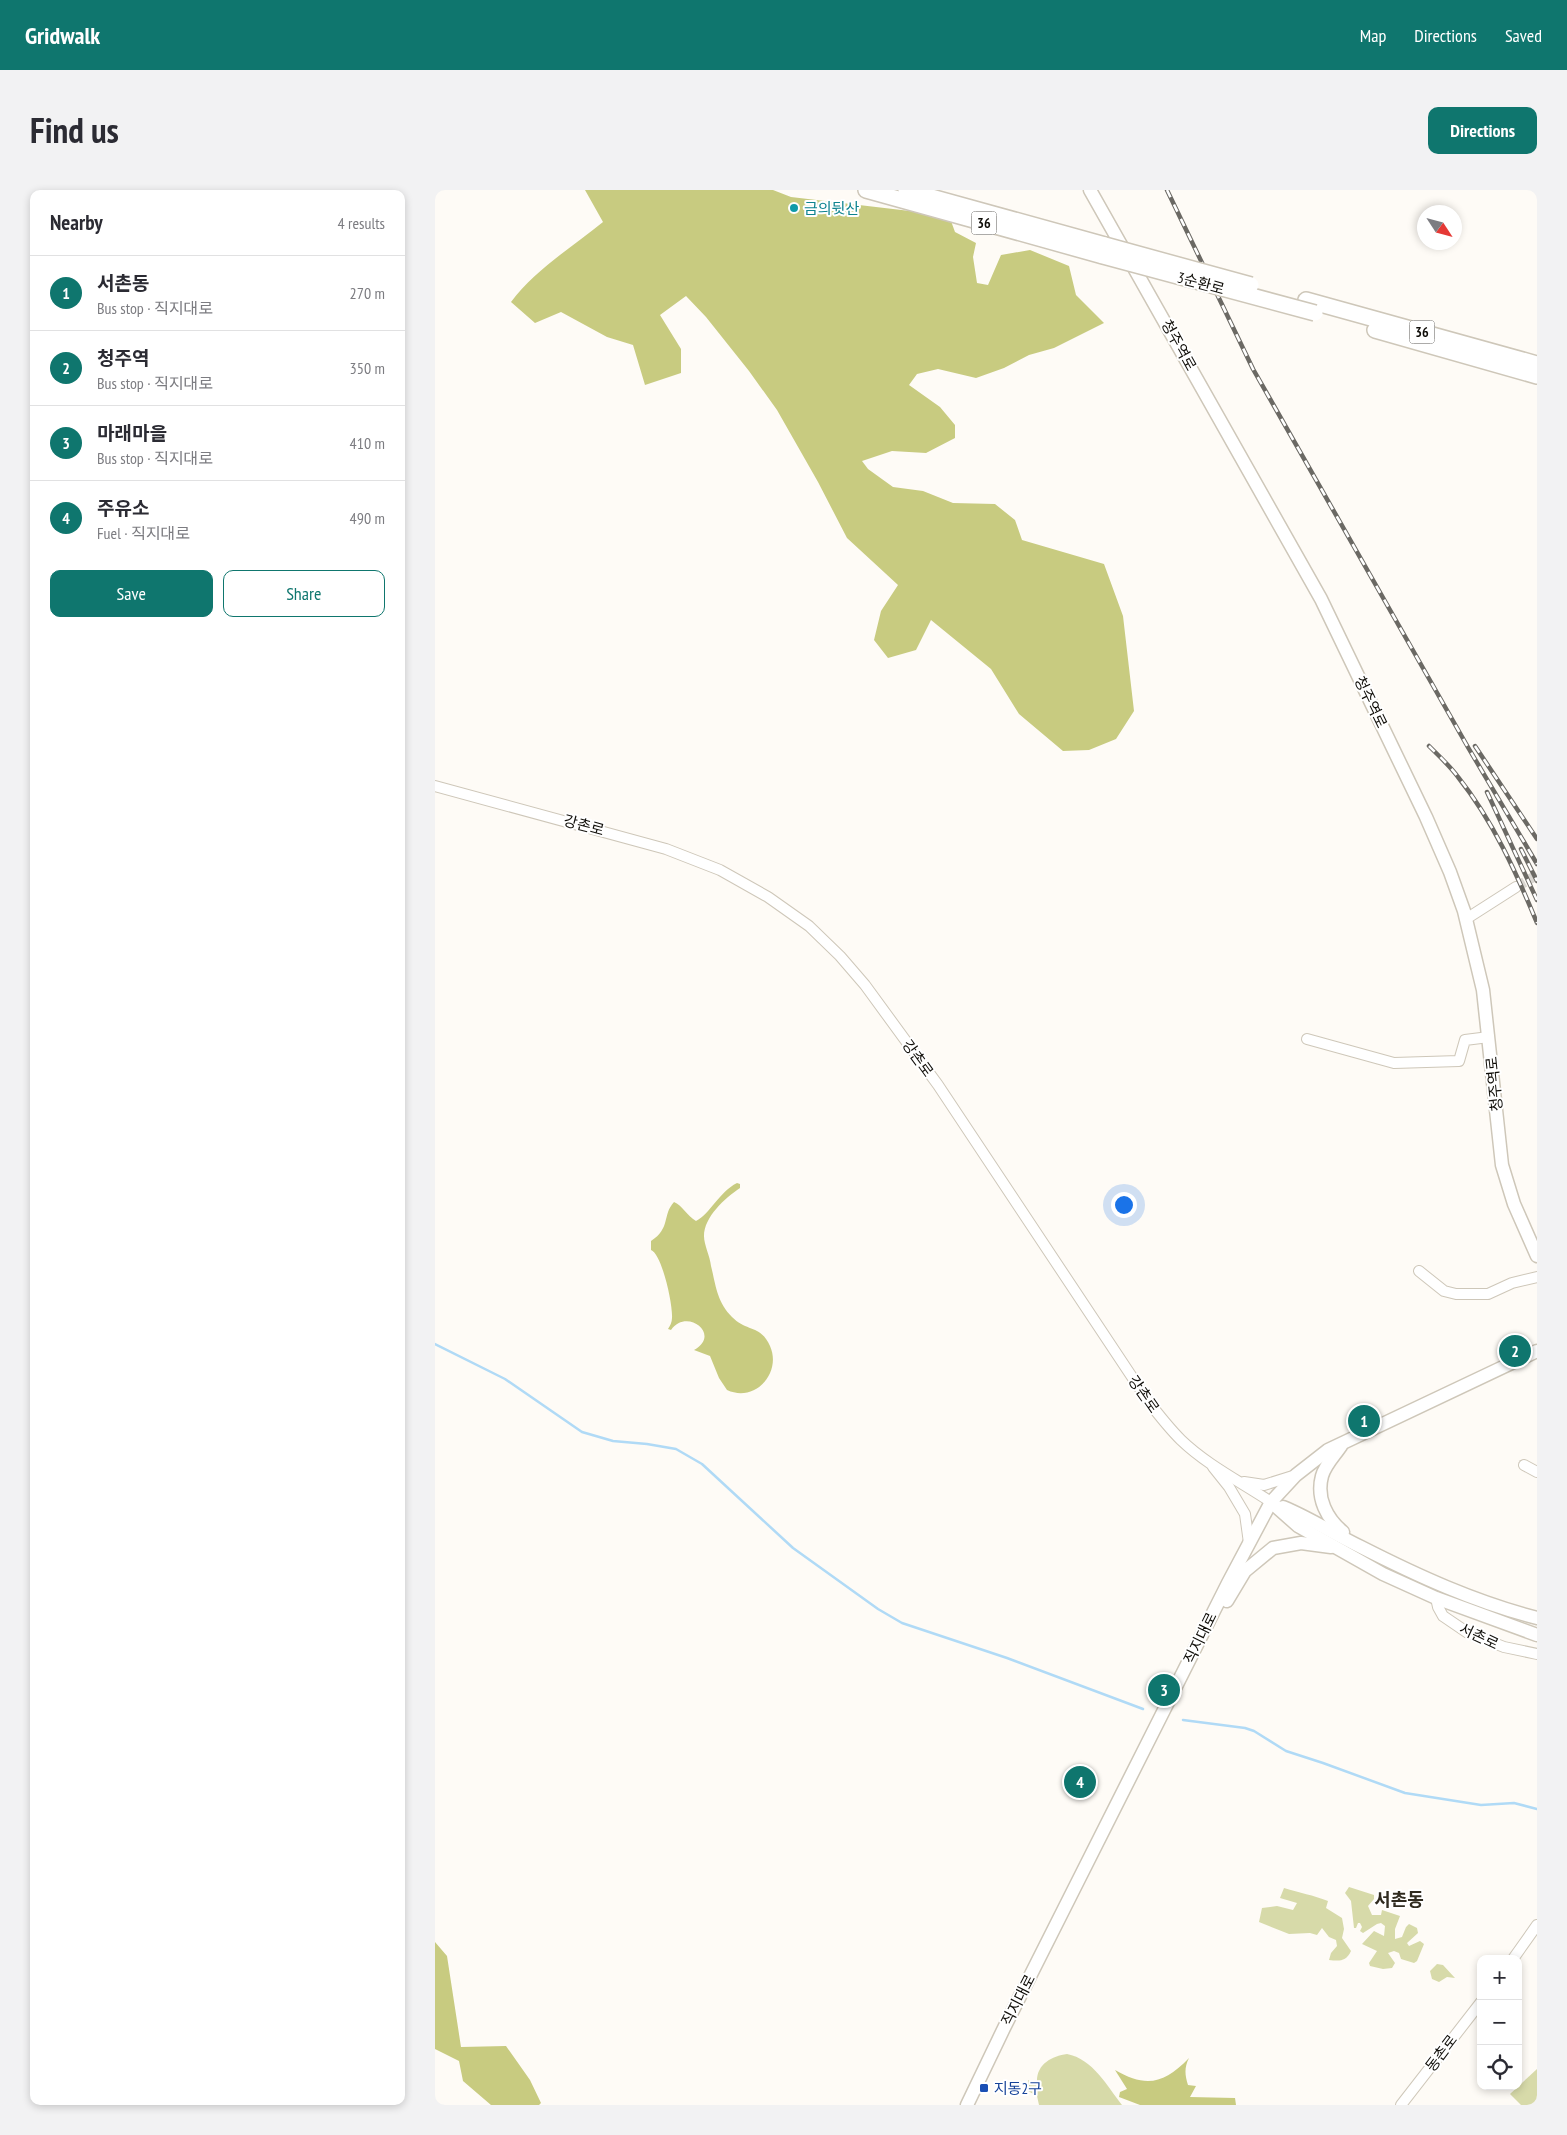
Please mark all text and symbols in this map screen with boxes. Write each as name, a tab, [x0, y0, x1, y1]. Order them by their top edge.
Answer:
text: Gridwalk	[25, 20, 100, 51]
text: Map	[1360, 24, 1386, 47]
text: Directions	[1414, 24, 1477, 47]
text: Saved	[1505, 24, 1542, 47]
text: Find us	[30, 107, 119, 153]
button: Directions	[1428, 107, 1537, 154]
place label: 금의뒷산	[804, 199, 859, 218]
marker: 금의뒷산	[788, 202, 800, 214]
north arrow	[1417, 205, 1462, 250]
text: Nearby	[50, 209, 103, 236]
road number: 36	[971, 212, 997, 234]
text: 4 results	[338, 213, 385, 233]
street label: 3순환로	[1175, 268, 1227, 298]
text: 서촌동	[97, 271, 149, 295]
text: 1	[62, 283, 70, 303]
text: 270 m	[350, 283, 385, 303]
text: Bus stop · 직지대로	[97, 298, 213, 318]
street label: 청주역로	[1157, 316, 1201, 374]
road number: 36	[1409, 320, 1435, 344]
text: 청주역	[97, 346, 149, 370]
text: 2	[62, 358, 70, 378]
text: 350 m	[350, 358, 385, 378]
text: Bus stop · 직지대로	[97, 373, 213, 393]
text: 마래마을	[97, 421, 167, 445]
text: 3	[62, 433, 70, 453]
text: 410 m	[350, 433, 385, 453]
text: Bus stop · 직지대로	[97, 448, 213, 468]
text: 주유소	[97, 496, 149, 520]
text: 4	[62, 508, 70, 528]
text: 490 m	[350, 508, 385, 528]
text: Fuel · 직지대로	[97, 523, 190, 543]
button: Save	[50, 570, 213, 617]
button: Share	[223, 570, 385, 617]
street label: 청주역로	[1350, 673, 1392, 731]
street label: 강촌로	[562, 810, 606, 840]
street label: 강촌로	[898, 1036, 938, 1080]
street label: 청주역로	[1482, 1056, 1506, 1112]
your location	[1111, 1192, 1137, 1218]
pin: 2	[1499, 1332, 1531, 1370]
street label: 강촌로	[1124, 1372, 1164, 1416]
pin: 1	[1348, 1402, 1380, 1440]
street label: 직지대로	[1179, 1609, 1221, 1667]
street label: 서촌로	[1456, 1619, 1502, 1653]
pin: 3	[1148, 1671, 1180, 1709]
pin: 4	[1064, 1763, 1096, 1801]
district label: 서촌동	[1374, 1888, 1424, 1911]
map controls	[1477, 1955, 1522, 2090]
button: +	[1477, 1955, 1522, 2000]
street label: 직지대로	[997, 1971, 1039, 2029]
button: −	[1477, 2000, 1522, 2045]
street label: 동촌로	[1421, 2031, 1461, 2075]
button: locate	[1477, 2045, 1522, 2090]
place label: 지동2구	[994, 2079, 1042, 2098]
marker: 지동2구	[978, 2082, 990, 2094]

